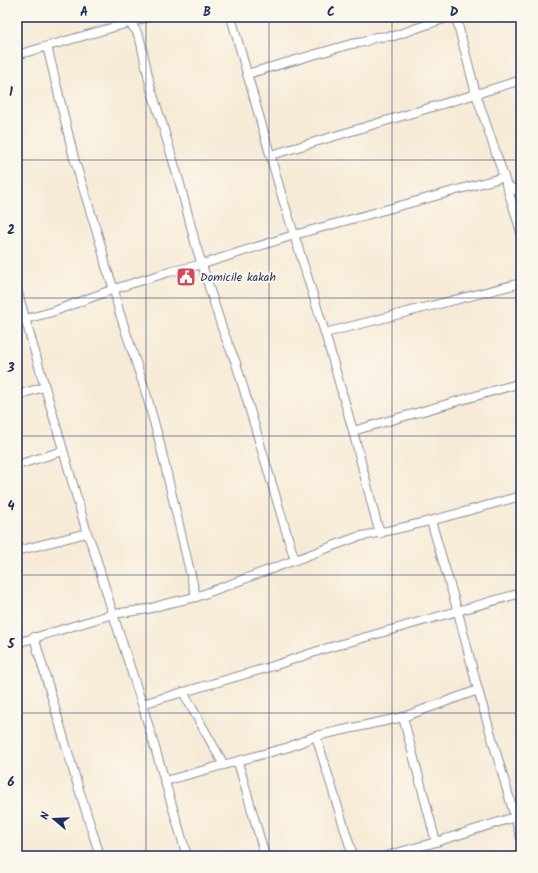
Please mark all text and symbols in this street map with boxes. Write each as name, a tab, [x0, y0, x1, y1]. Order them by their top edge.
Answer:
text: A	[80, 2, 88, 23]
text: B	[203, 2, 211, 23]
text: C	[327, 2, 335, 23]
text: D	[450, 2, 459, 23]
text: 1	[9, 82, 13, 103]
text: 2	[7, 220, 15, 241]
public building icon: Domicile kakah	[175, 266, 197, 288]
place label: Domicile kakah	[200, 268, 276, 287]
text: 3	[6, 358, 15, 379]
text: 4	[7, 496, 15, 517]
text: 5	[7, 634, 16, 655]
text: 6	[7, 772, 15, 793]
north arrow	[34, 799, 74, 839]
text: N	[36, 810, 55, 822]

